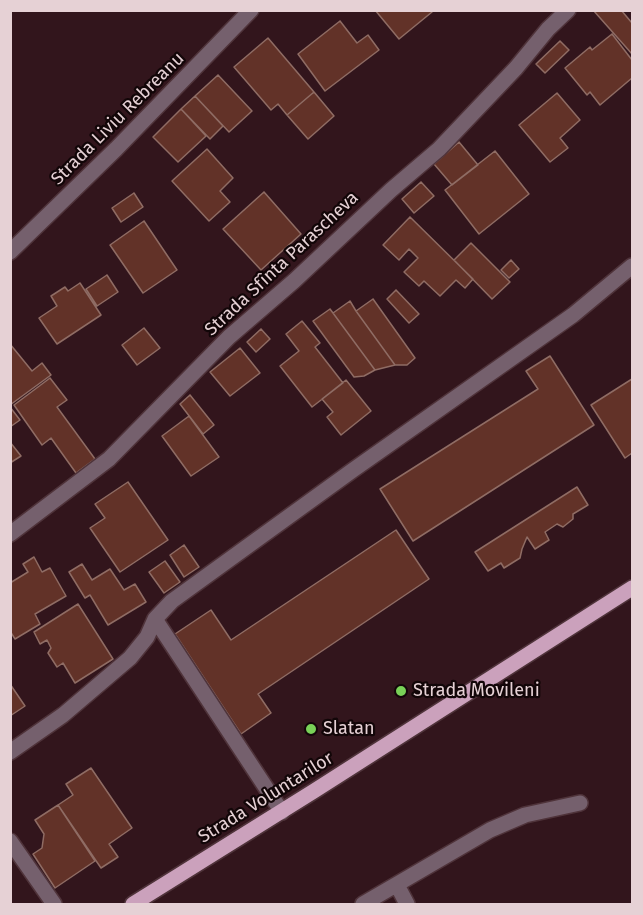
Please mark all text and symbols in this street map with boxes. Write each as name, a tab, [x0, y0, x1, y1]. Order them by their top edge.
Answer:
street label: Strada Liviu Rebreanu	[47, 48, 189, 190]
street label: Strada Sfînta Parascheva	[201, 187, 363, 341]
place label: Strada Movileni	[413, 680, 540, 702]
marker: Strada Movileni	[394, 684, 408, 698]
place label: Slatan	[323, 718, 374, 740]
marker: Slatan	[304, 722, 318, 736]
street label: Strada Voluntarilor	[195, 748, 337, 848]

